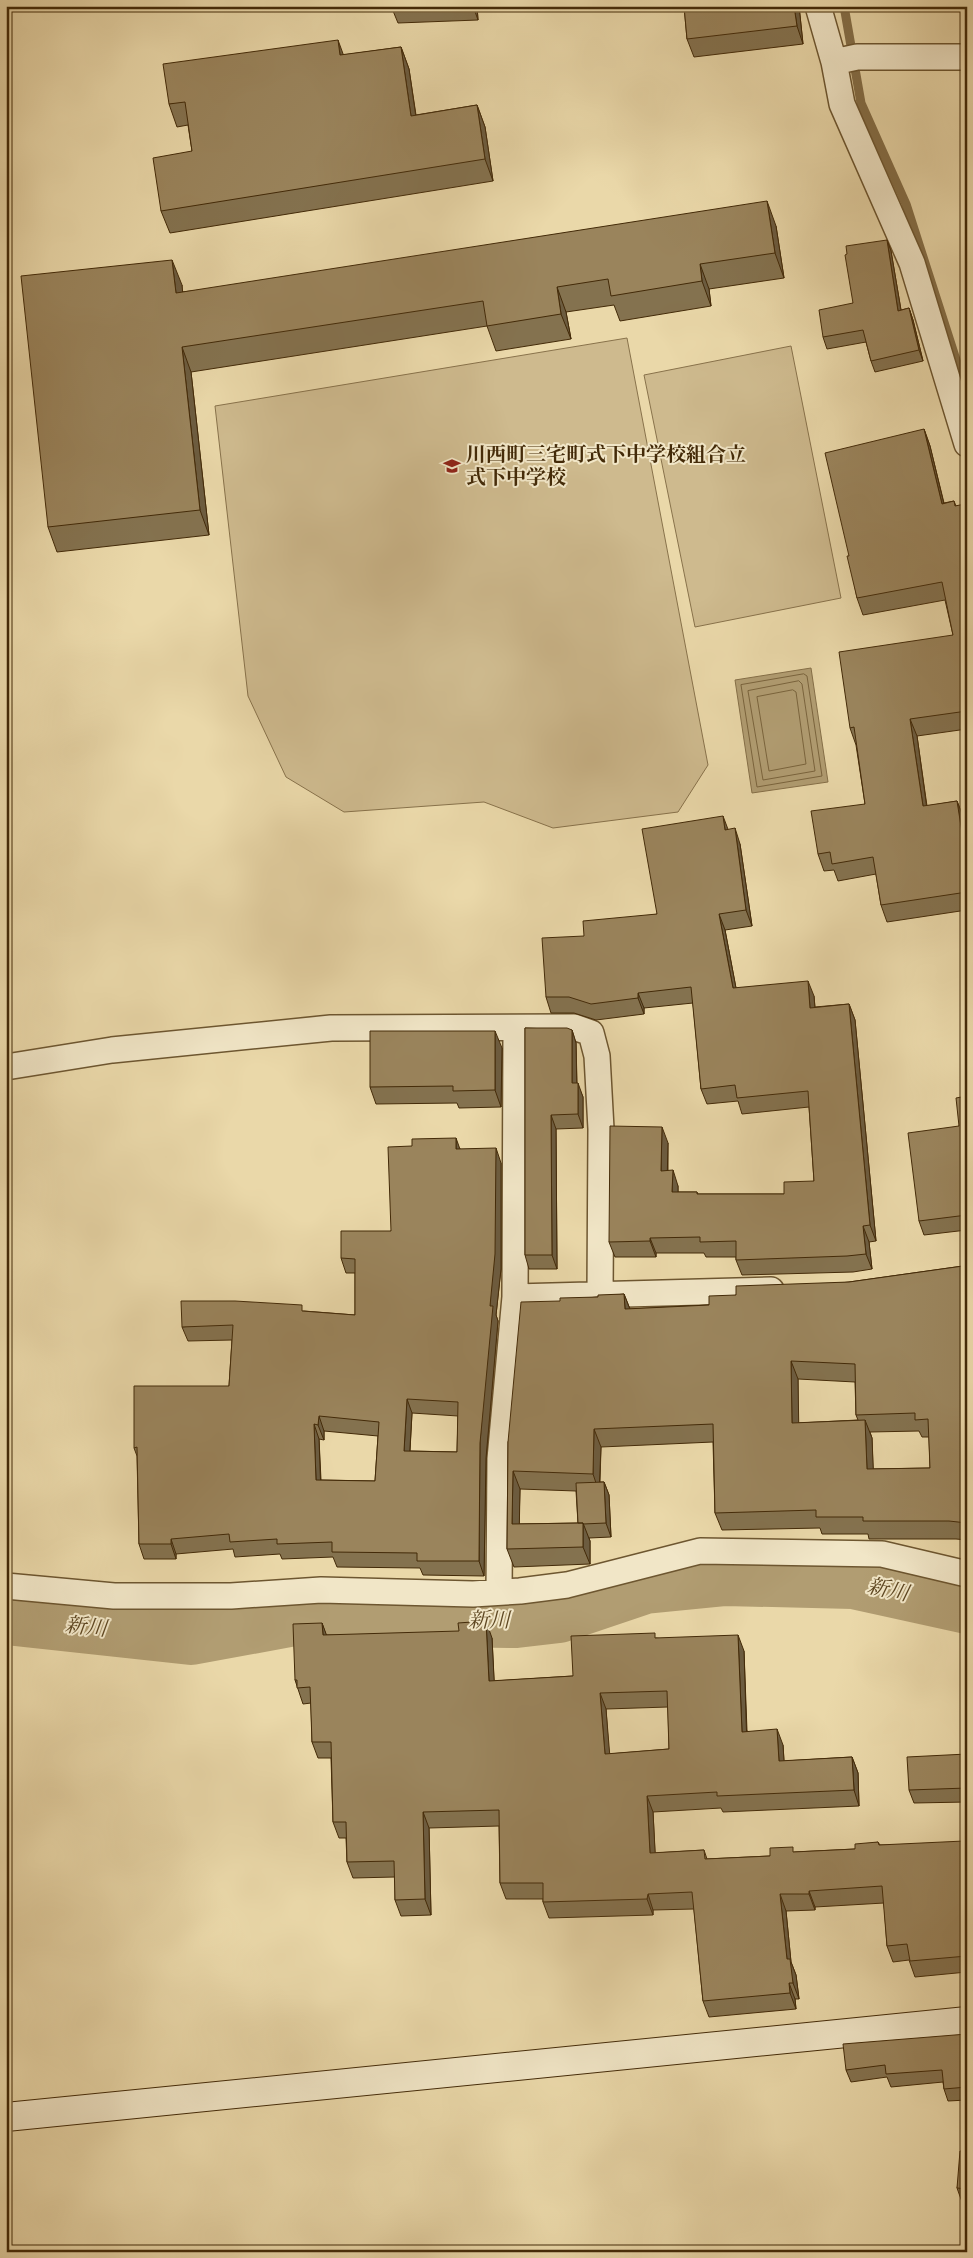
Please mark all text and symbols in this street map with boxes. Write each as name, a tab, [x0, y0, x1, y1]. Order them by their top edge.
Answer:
place label: 川西町三宅町式下中学校組合立 式下中学校	[466, 441, 746, 490]
school or university icon: 川西町三宅町式下中学校組合立 式下中学校	[442, 456, 462, 476]
water label: 新川	[865, 1571, 913, 1607]
water label: 新川	[468, 1606, 512, 1633]
water label: 新川	[64, 1610, 110, 1642]

